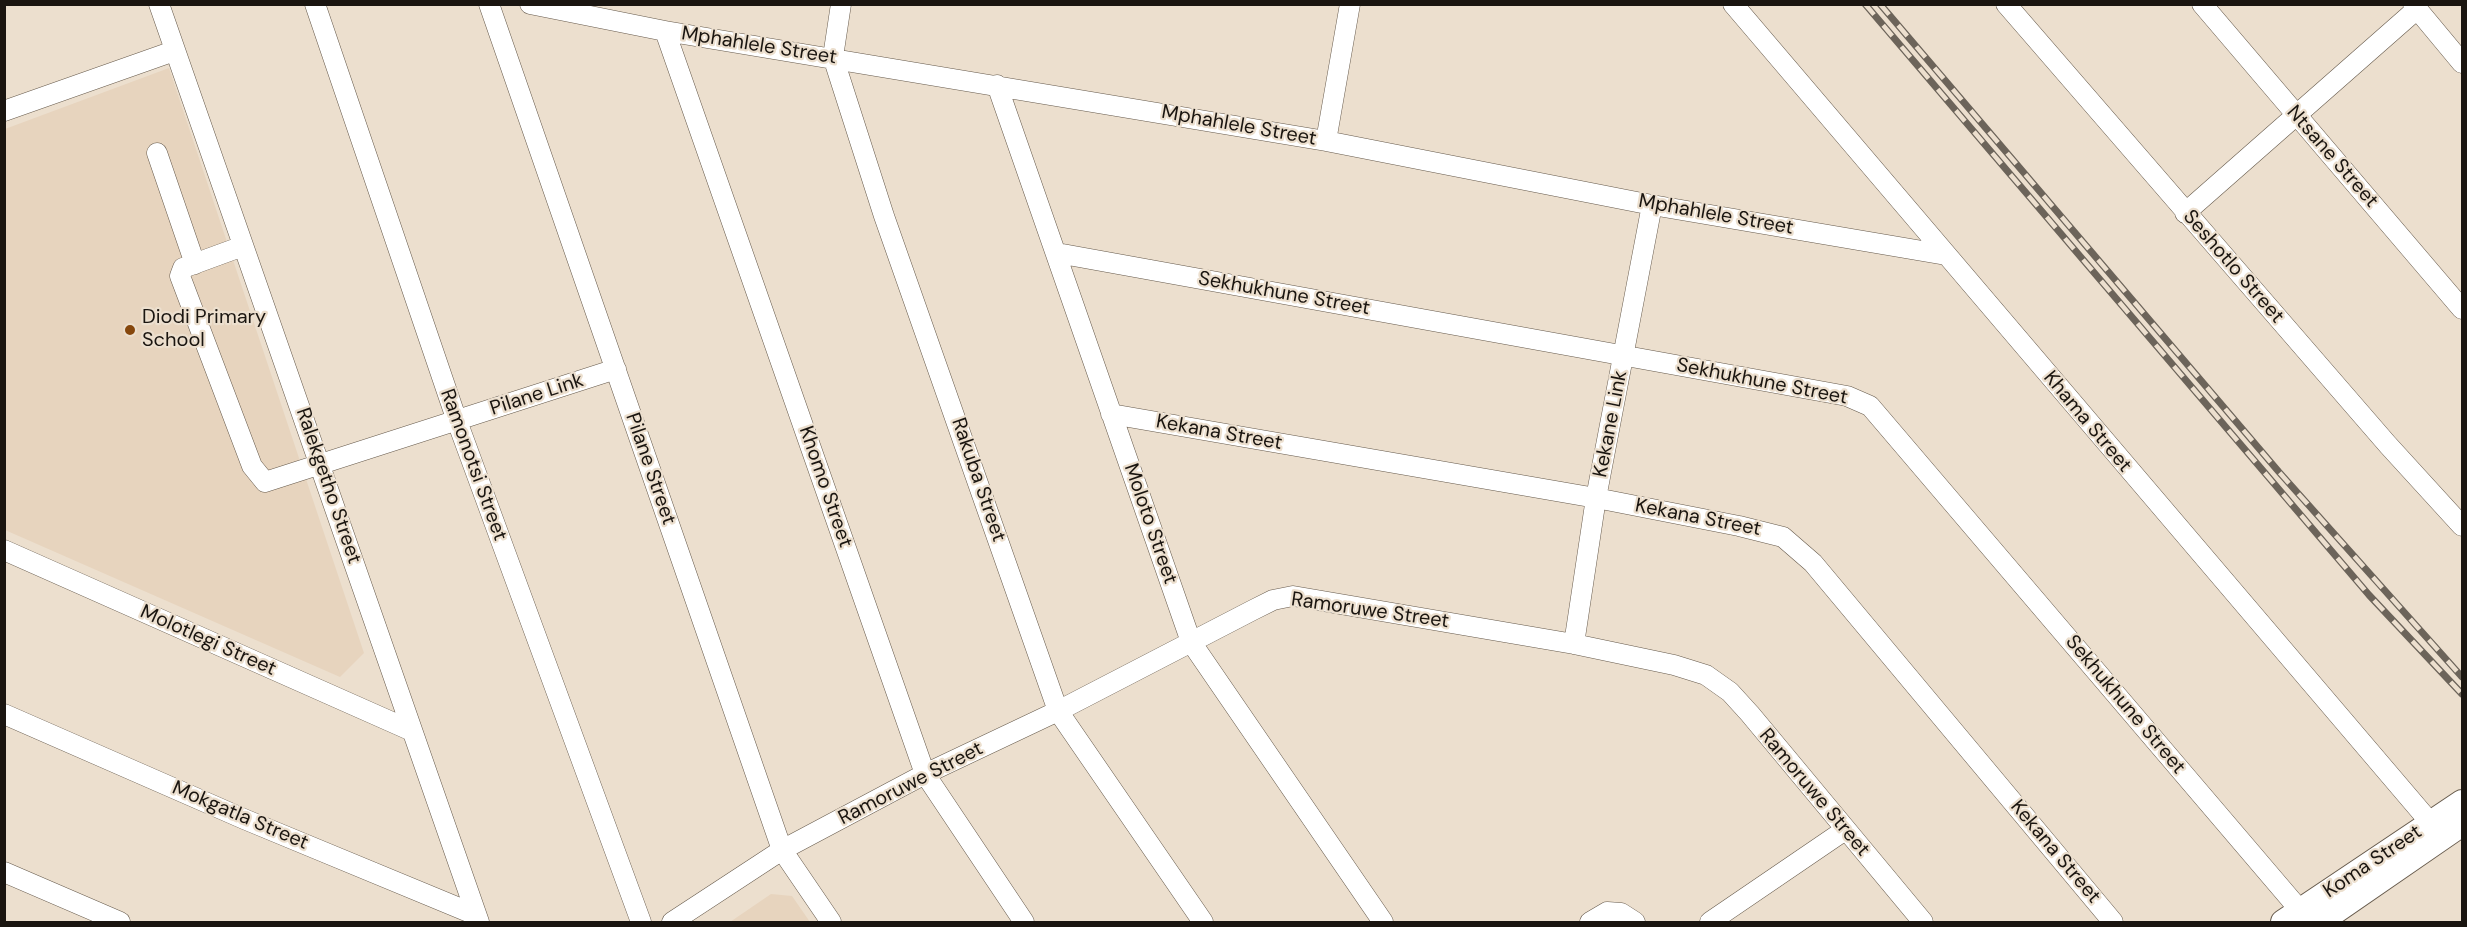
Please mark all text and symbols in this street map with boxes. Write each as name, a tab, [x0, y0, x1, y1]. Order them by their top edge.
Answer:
street label: Mphahlele Street	[680, 22, 838, 70]
street label: Mphahlele Street	[1160, 101, 1318, 151]
street label: Ntsane Street	[2281, 101, 2383, 213]
street label: Mphahlele Street	[1637, 190, 1795, 240]
street label: Seshotlo Street	[2177, 205, 2289, 329]
street label: Sekhukhune Street	[1196, 267, 1372, 321]
place label: Diodi Primary School	[142, 306, 266, 353]
marker: Diodi Primary School	[123, 323, 137, 337]
street label: Sekhukhune Street	[1674, 354, 1850, 410]
street label: Khama Street	[2038, 367, 2136, 477]
street label: Pilane Link	[487, 369, 587, 421]
street label: Kekane Link	[1589, 369, 1633, 479]
street label: Ramonotsi Street	[434, 386, 512, 544]
street label: Ralekgetho Street	[290, 405, 366, 567]
street label: Pilane Street	[620, 410, 680, 528]
street label: Kekana Street	[1154, 410, 1284, 456]
street label: Rakuba Street	[946, 415, 1010, 545]
street label: Khomo Street	[793, 423, 857, 551]
street label: Moloto Street	[1118, 461, 1182, 587]
street label: Kekana Street	[1633, 494, 1763, 542]
street label: Ramoruwe Street	[1289, 588, 1451, 634]
street label: Molotlegi Street	[136, 600, 280, 682]
street label: Sekhukhune Street	[2060, 631, 2190, 779]
street label: Ramoruwe Street	[1754, 724, 1874, 862]
street label: Ramoruwe Street	[835, 737, 987, 831]
street label: Mokgatla Street	[168, 776, 312, 856]
street label: Kekana Street	[2005, 795, 2105, 909]
street label: Koma Street	[2319, 820, 2427, 904]

